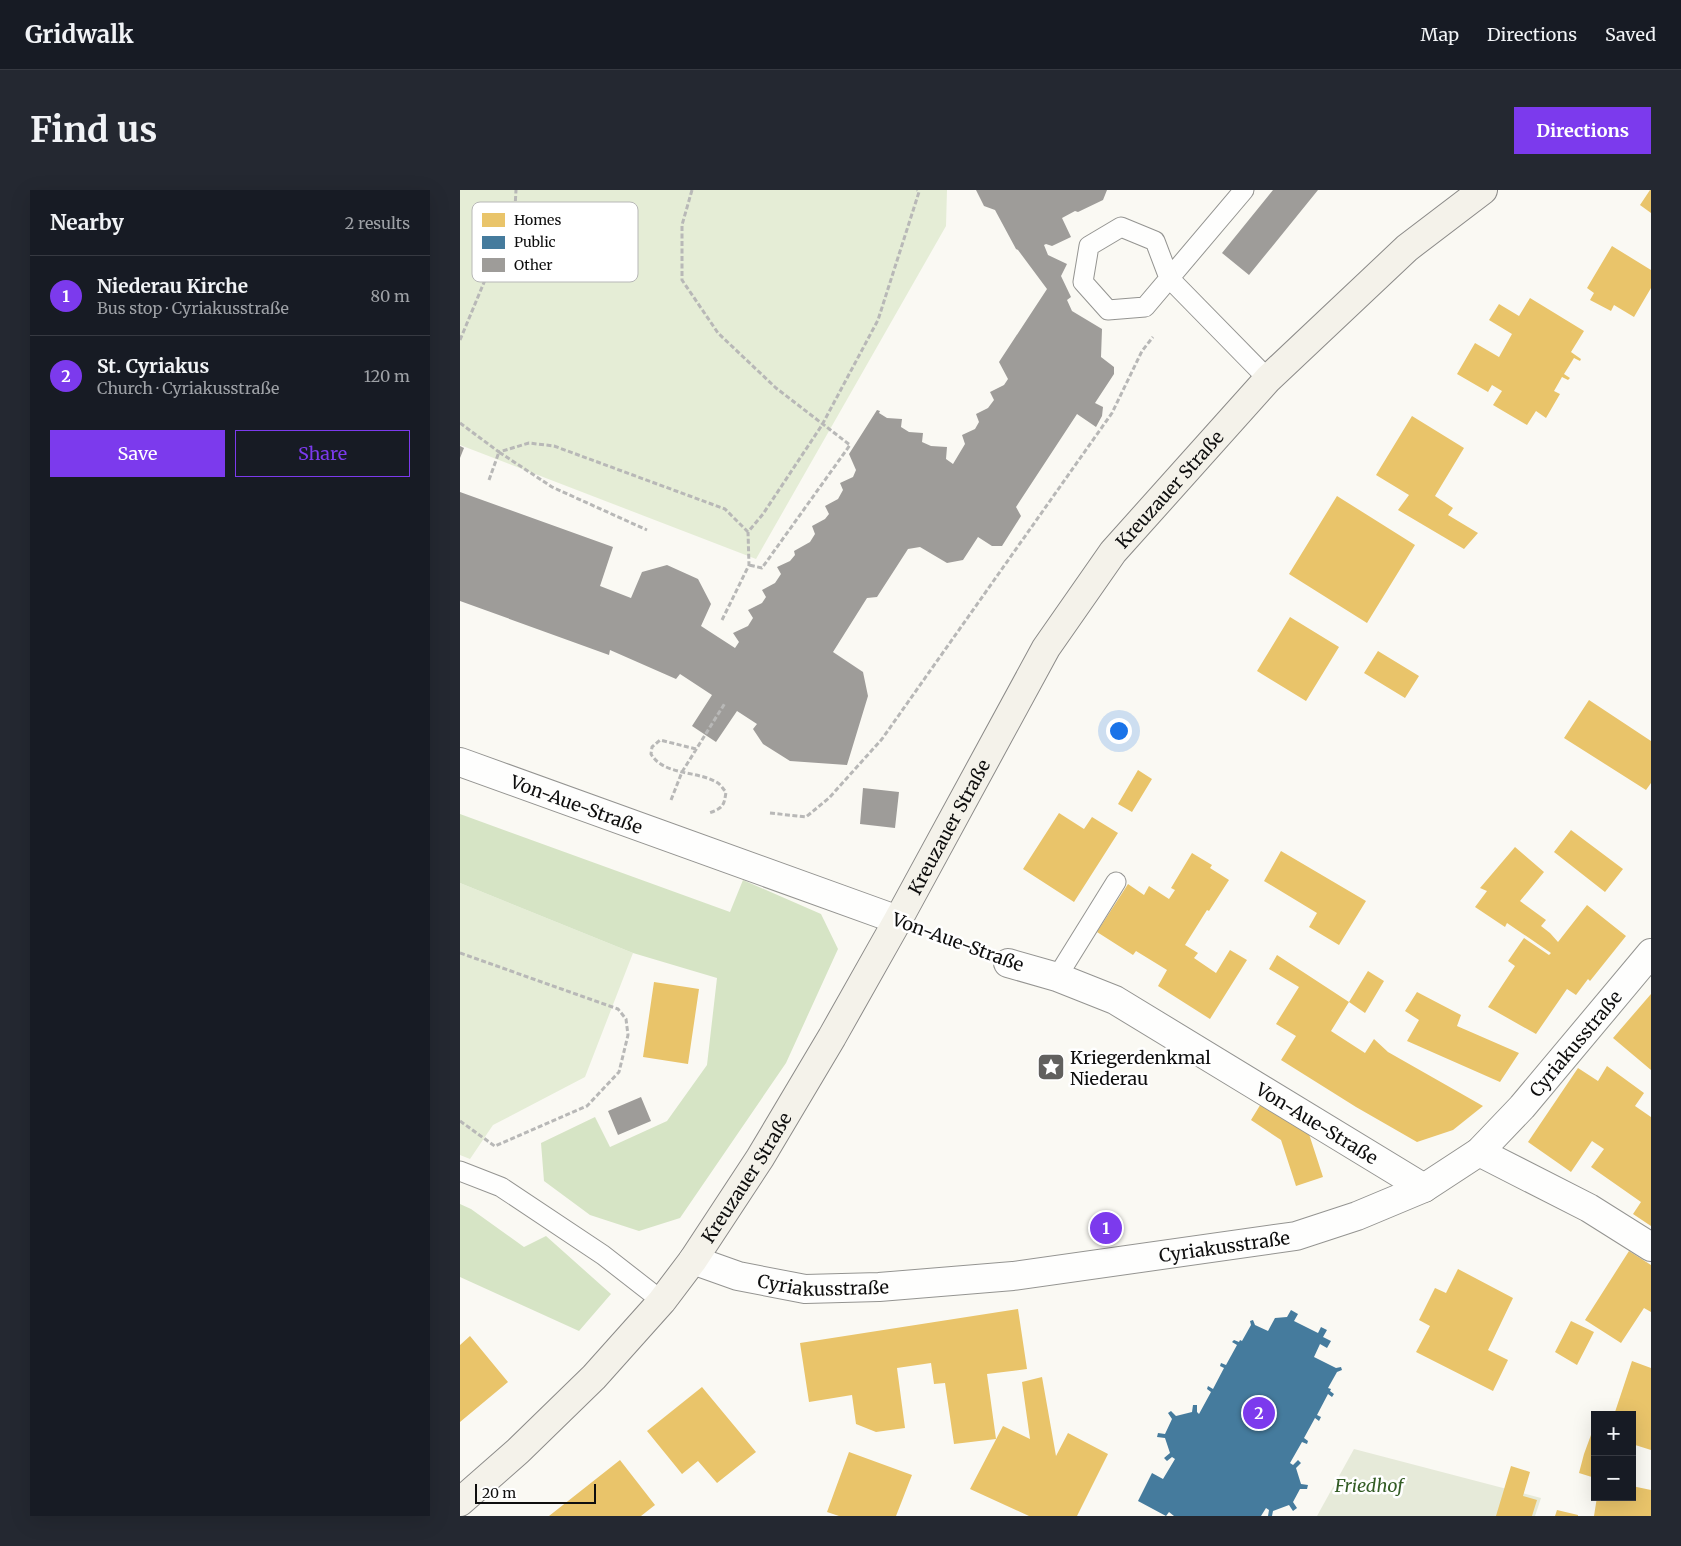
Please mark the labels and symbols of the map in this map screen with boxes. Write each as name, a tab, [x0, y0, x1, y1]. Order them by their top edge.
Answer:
legend	[472, 202, 638, 282]
text: Homes	[514, 211, 561, 229]
text: Public	[514, 233, 556, 251]
text: Other	[514, 256, 553, 274]
street label: Kreuzauer Straße	[1111, 425, 1228, 553]
your location	[1106, 718, 1132, 744]
street label: Kreuzauer Straße	[903, 755, 995, 898]
street label: Von-Aue-Straße	[507, 769, 646, 838]
street label: Von-Aue-Straße	[888, 907, 1027, 977]
street label: Cyriakusstraße	[1524, 986, 1626, 1101]
place label: Kriegerdenkmal Niederau	[1070, 1046, 1211, 1090]
place icon: Kriegerdenkmal Niederau	[1036, 1052, 1066, 1082]
street label: Von-Aue-Straße	[1251, 1077, 1382, 1169]
street label: Kreuzauer Straße	[696, 1108, 796, 1247]
pin: 1	[1090, 1209, 1122, 1247]
street label: Cyriakusstraße	[1158, 1226, 1291, 1267]
street label: Cyriakusstraße	[756, 1269, 890, 1301]
pin: 2	[1243, 1394, 1275, 1432]
park label: Friedhof	[1334, 1474, 1405, 1497]
scale bar	[475, 1481, 596, 1504]

